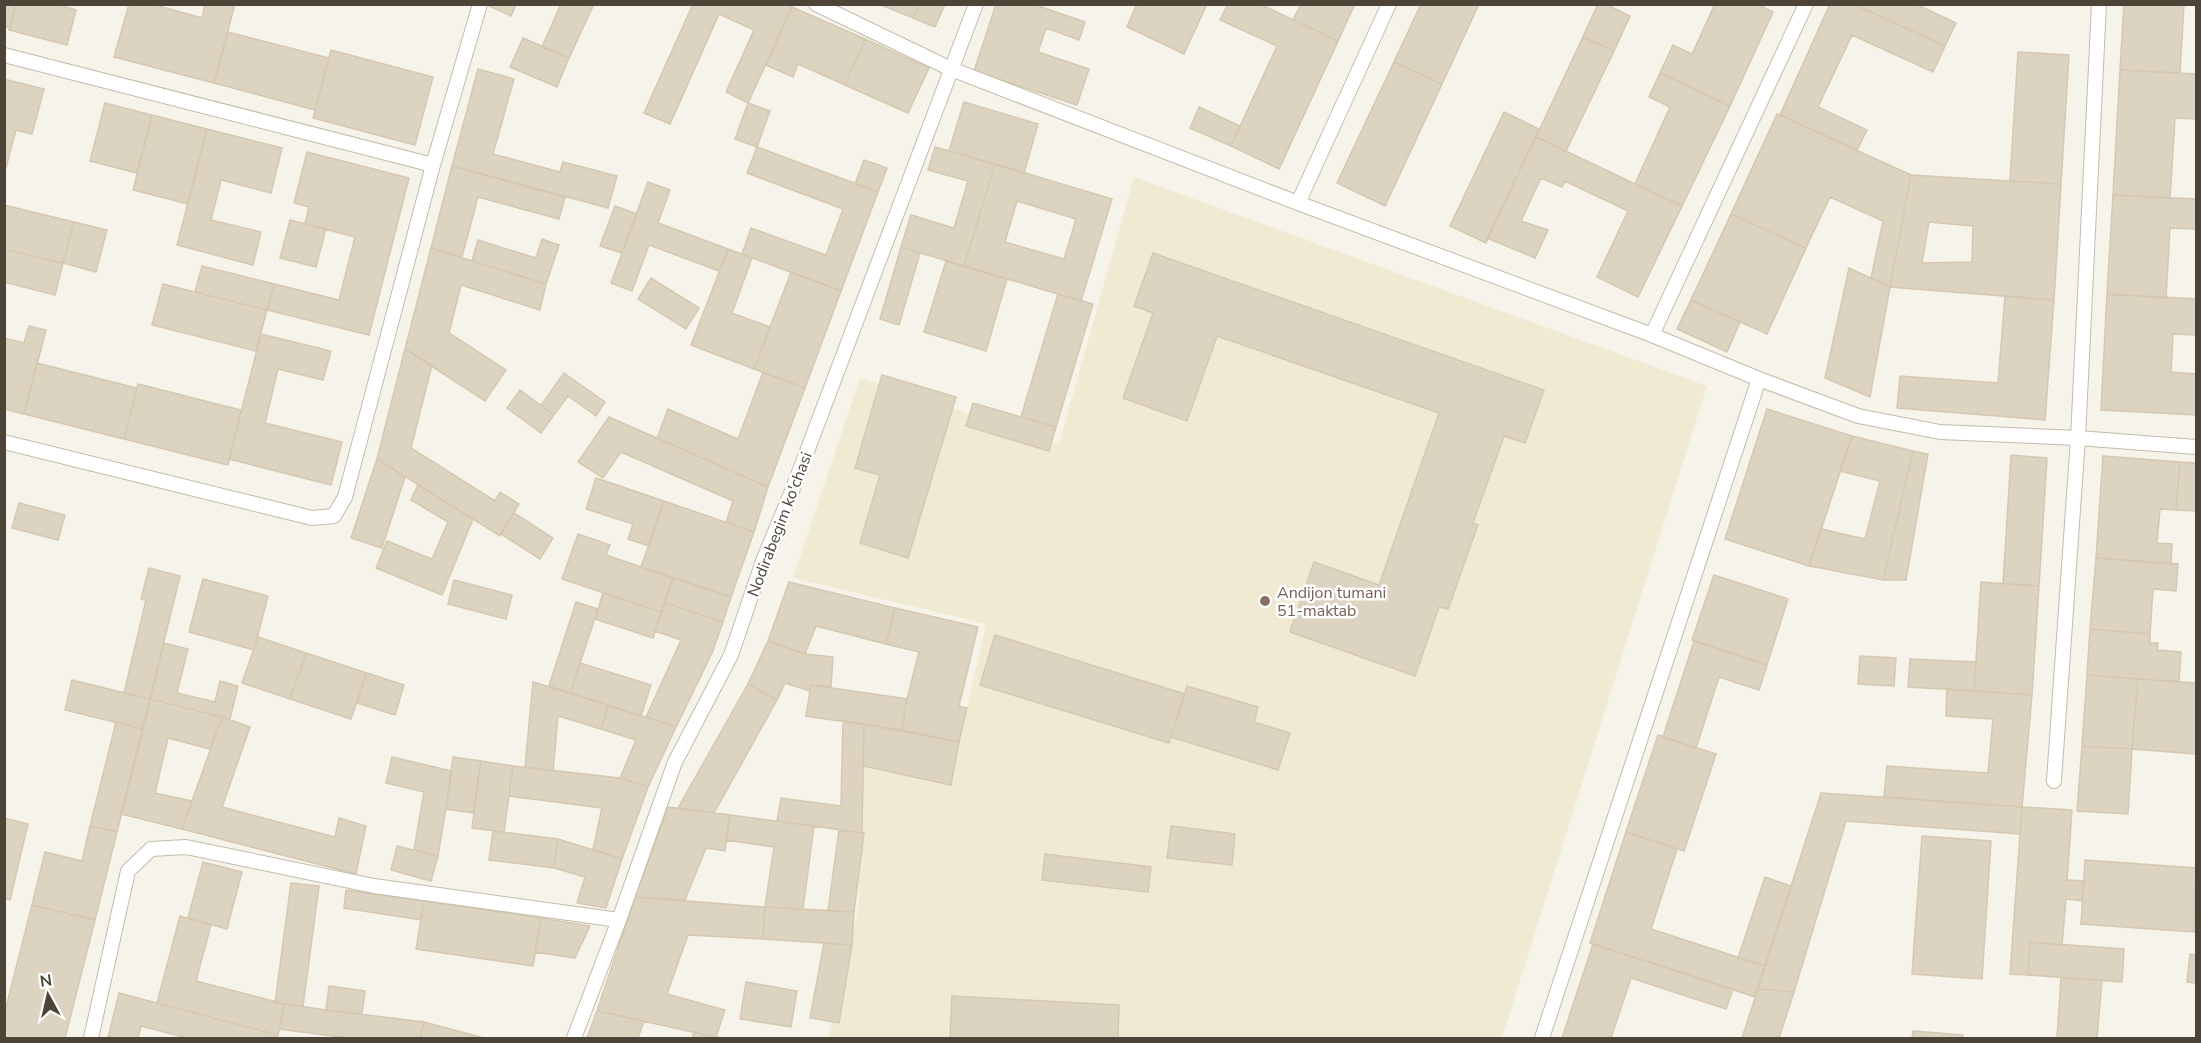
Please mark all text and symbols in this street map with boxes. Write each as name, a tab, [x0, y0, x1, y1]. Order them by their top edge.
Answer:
street label: Nodirabegim ko'chasi	[742, 449, 818, 600]
place label: Andijon tumani 51-maktab	[1277, 582, 1386, 622]
marker: Andijon tumani 51-maktab	[1258, 594, 1272, 608]
north arrow	[18, 965, 78, 1025]
text: N	[39, 969, 54, 993]

